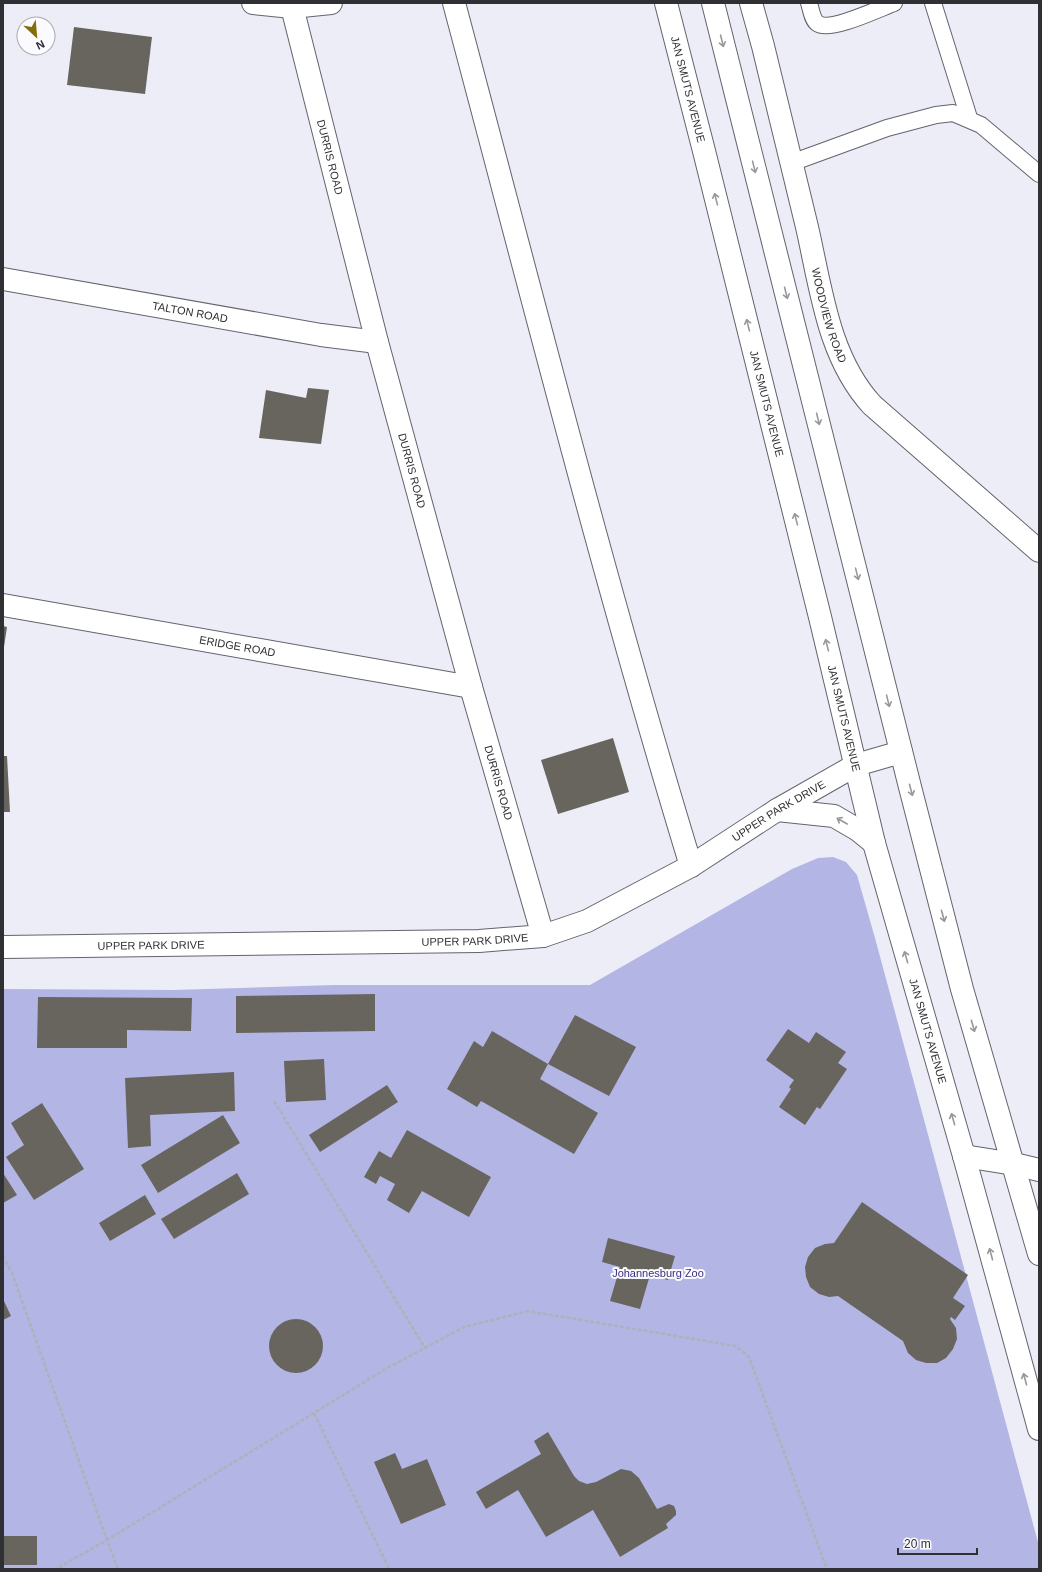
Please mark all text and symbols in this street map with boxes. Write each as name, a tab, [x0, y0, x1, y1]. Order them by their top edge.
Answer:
north arrow	[16, 16, 56, 56]
one-way arrow	[719, 34, 727, 47]
street label: JAN SMUTS AVENUE	[669, 35, 708, 144]
text: N	[34, 38, 47, 52]
street label: DURRIS ROAD	[315, 118, 345, 196]
one-way arrow	[750, 160, 758, 173]
one-way arrow	[712, 193, 720, 206]
street label: WOODVIEW ROAD	[810, 267, 849, 365]
one-way arrow	[782, 286, 790, 299]
street label: TALTON ROAD	[151, 299, 229, 325]
one-way arrow	[744, 319, 751, 332]
street label: JAN SMUTS AVENUE	[748, 349, 786, 458]
one-way arrow	[814, 412, 822, 425]
street label: DURRIS ROAD	[396, 432, 428, 509]
one-way arrow	[792, 513, 799, 526]
one-way arrow	[853, 568, 861, 581]
street label: ERIDGE ROAD	[198, 634, 276, 659]
one-way arrow	[823, 639, 831, 652]
street label: JAN SMUTS AVENUE	[826, 664, 863, 773]
one-way arrow	[885, 694, 892, 707]
street label: DURRIS ROAD	[482, 744, 515, 822]
street label: UPPER PARK DRIVE	[730, 778, 827, 844]
one-way arrow	[907, 783, 915, 796]
one-way arrow	[836, 816, 848, 824]
one-way arrow	[940, 909, 948, 922]
street label: UPPER PARK DRIVE	[421, 931, 529, 948]
street label: UPPER PARK DRIVE	[97, 938, 205, 952]
one-way arrow	[902, 951, 910, 964]
street label: JAN SMUTS AVENUE	[907, 977, 949, 1085]
one-way arrow	[970, 1020, 977, 1033]
one-way arrow	[949, 1113, 956, 1126]
one-way arrow	[987, 1247, 994, 1260]
park label: Johannesburg Zoo	[612, 1267, 704, 1279]
one-way arrow	[1021, 1373, 1028, 1386]
scale bar	[898, 1530, 977, 1556]
text: 20 m	[904, 1537, 931, 1551]

